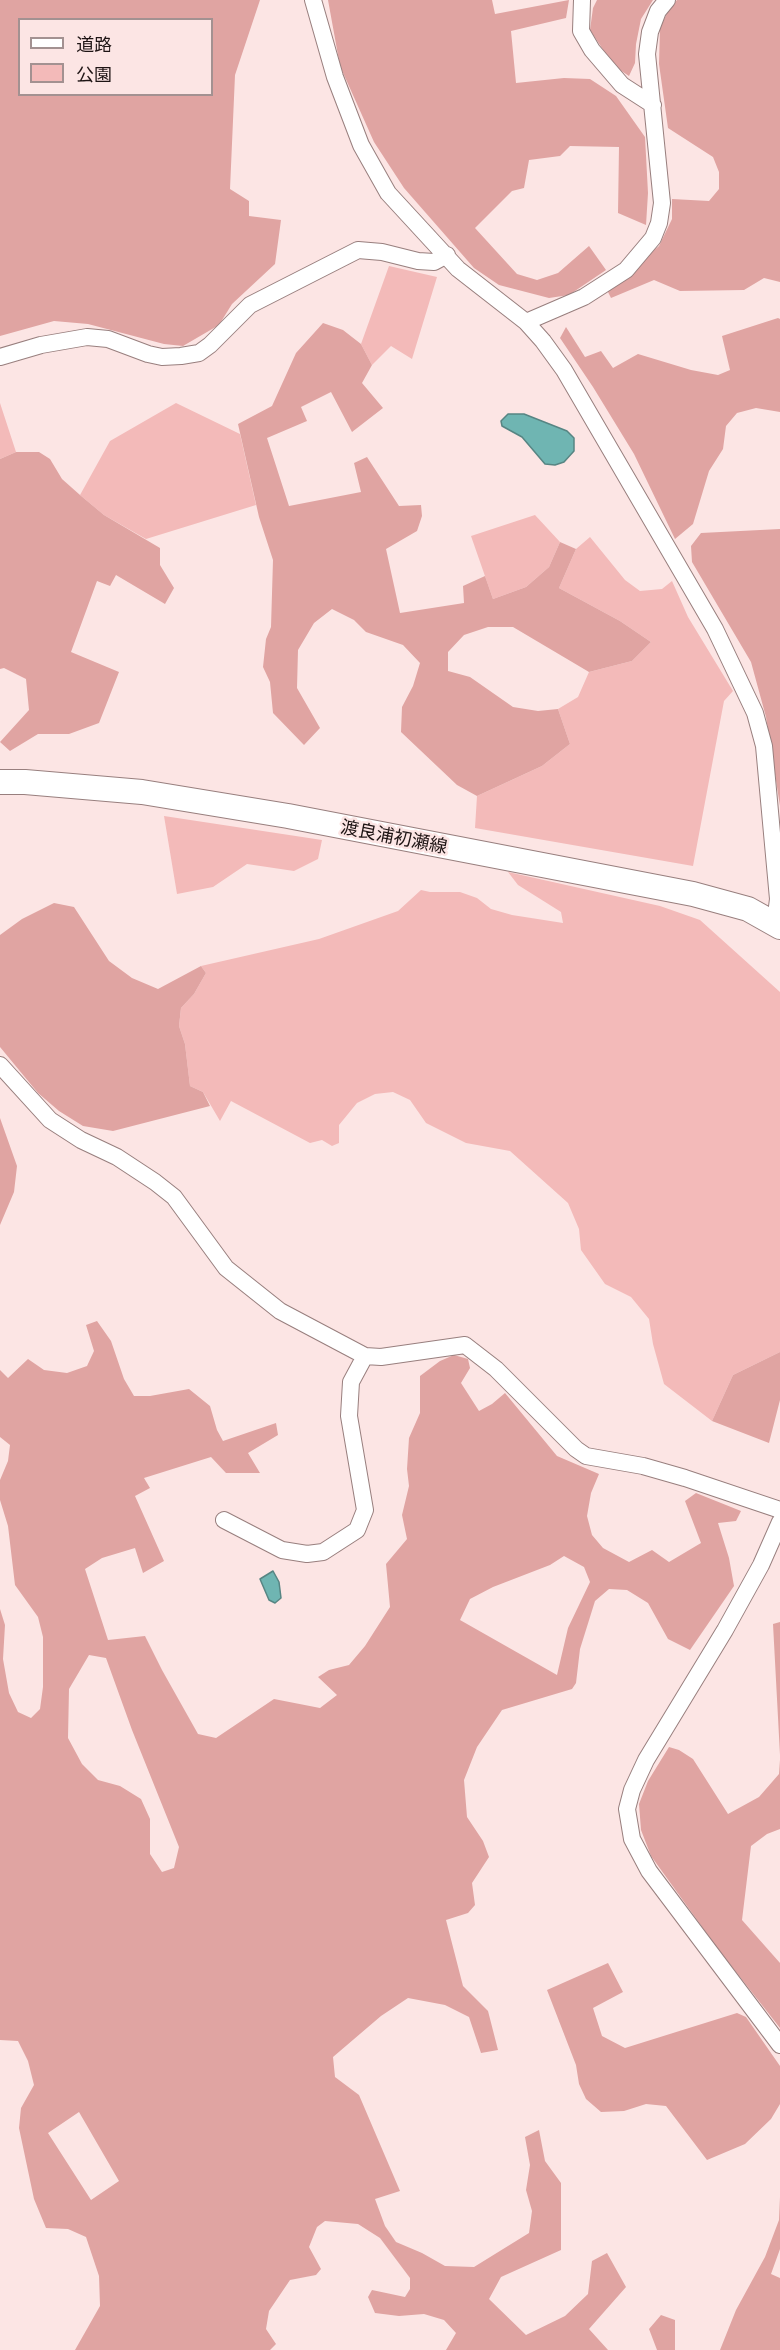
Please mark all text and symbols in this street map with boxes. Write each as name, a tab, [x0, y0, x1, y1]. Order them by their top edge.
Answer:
legend	[18, 18, 213, 96]
text: 道路	[76, 33, 112, 55]
text: 公園	[76, 63, 112, 85]
street label: 渡良浦初瀬線	[339, 816, 449, 858]

